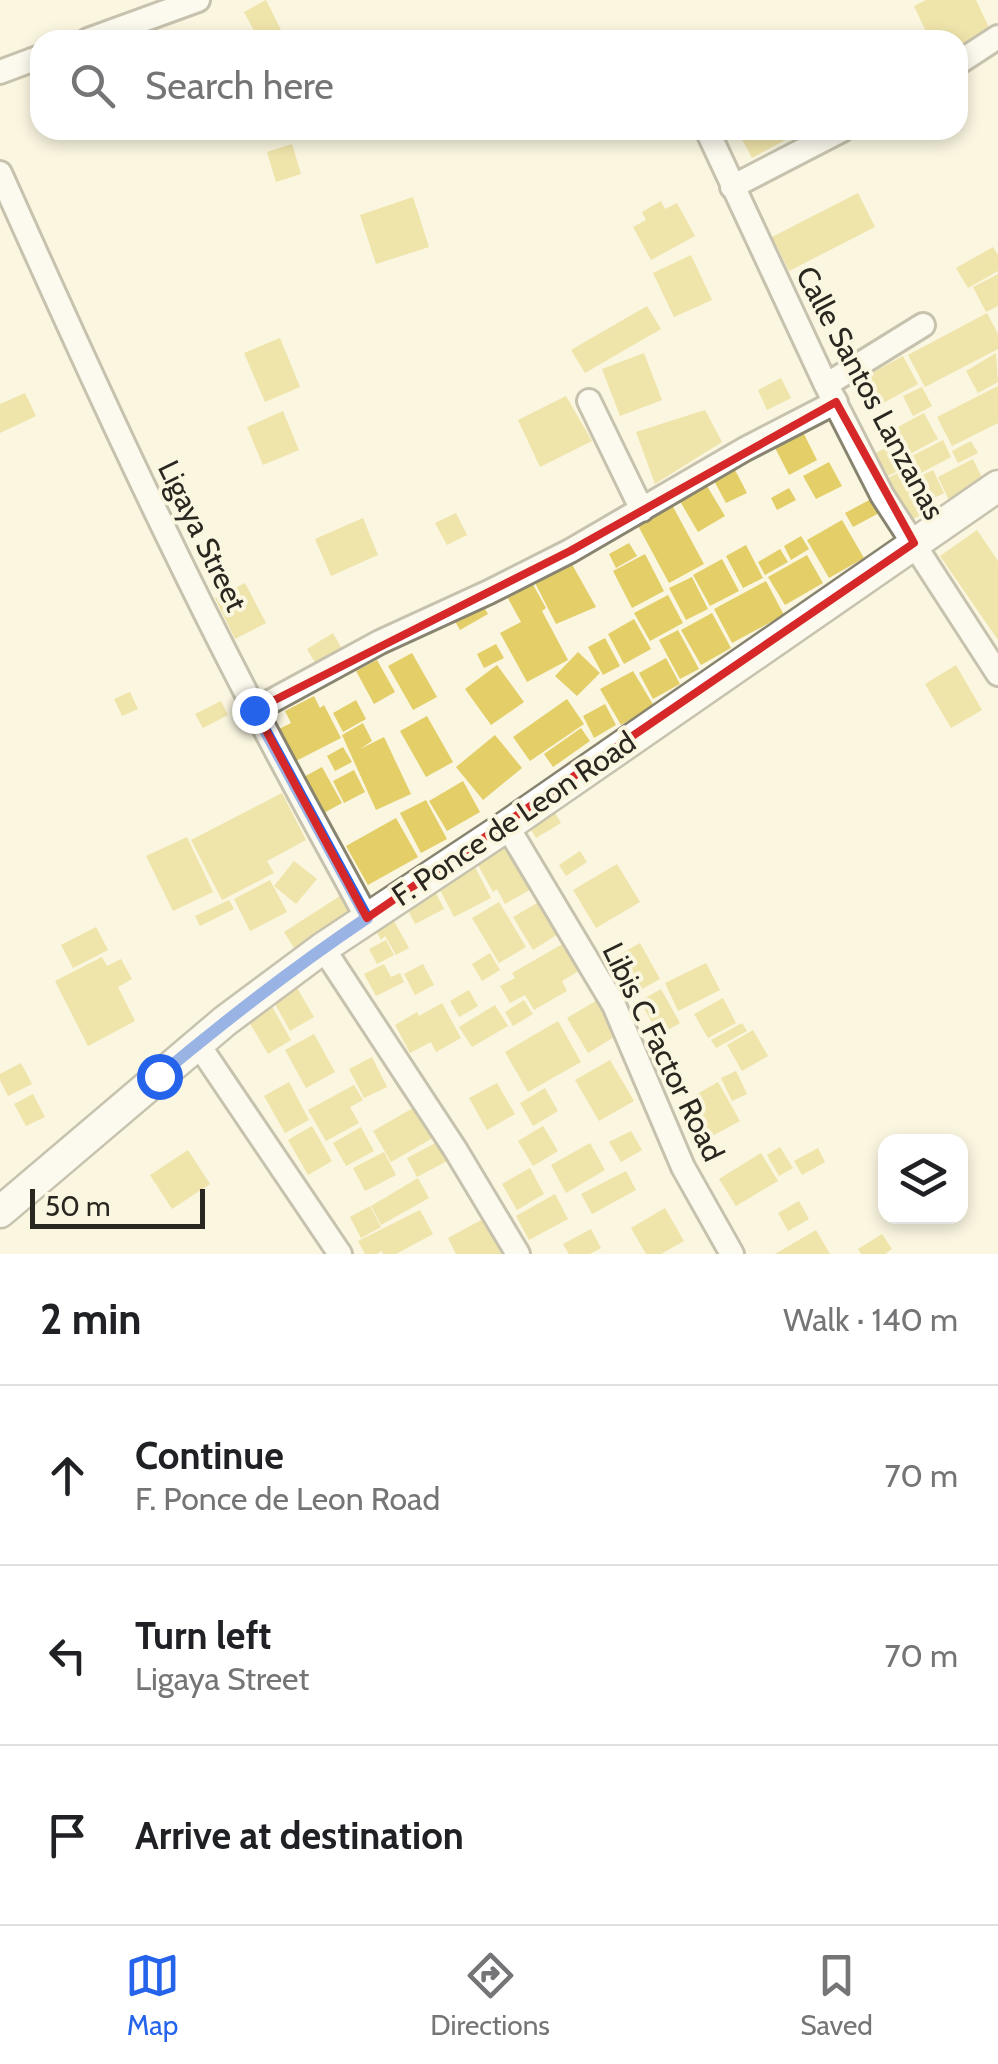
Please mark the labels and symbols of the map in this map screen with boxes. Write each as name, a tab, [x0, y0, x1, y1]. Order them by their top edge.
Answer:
street label: Calle Santos Lanzanas	[788, 260, 953, 526]
street label: Ligaya Street	[150, 454, 255, 617]
route end	[232, 688, 278, 734]
street label: F. Ponce de Leon Road	[385, 723, 643, 914]
street label: Libis C Factor Road	[595, 936, 732, 1167]
route start	[137, 1054, 183, 1100]
scale bar	[30, 1184, 205, 1228]

